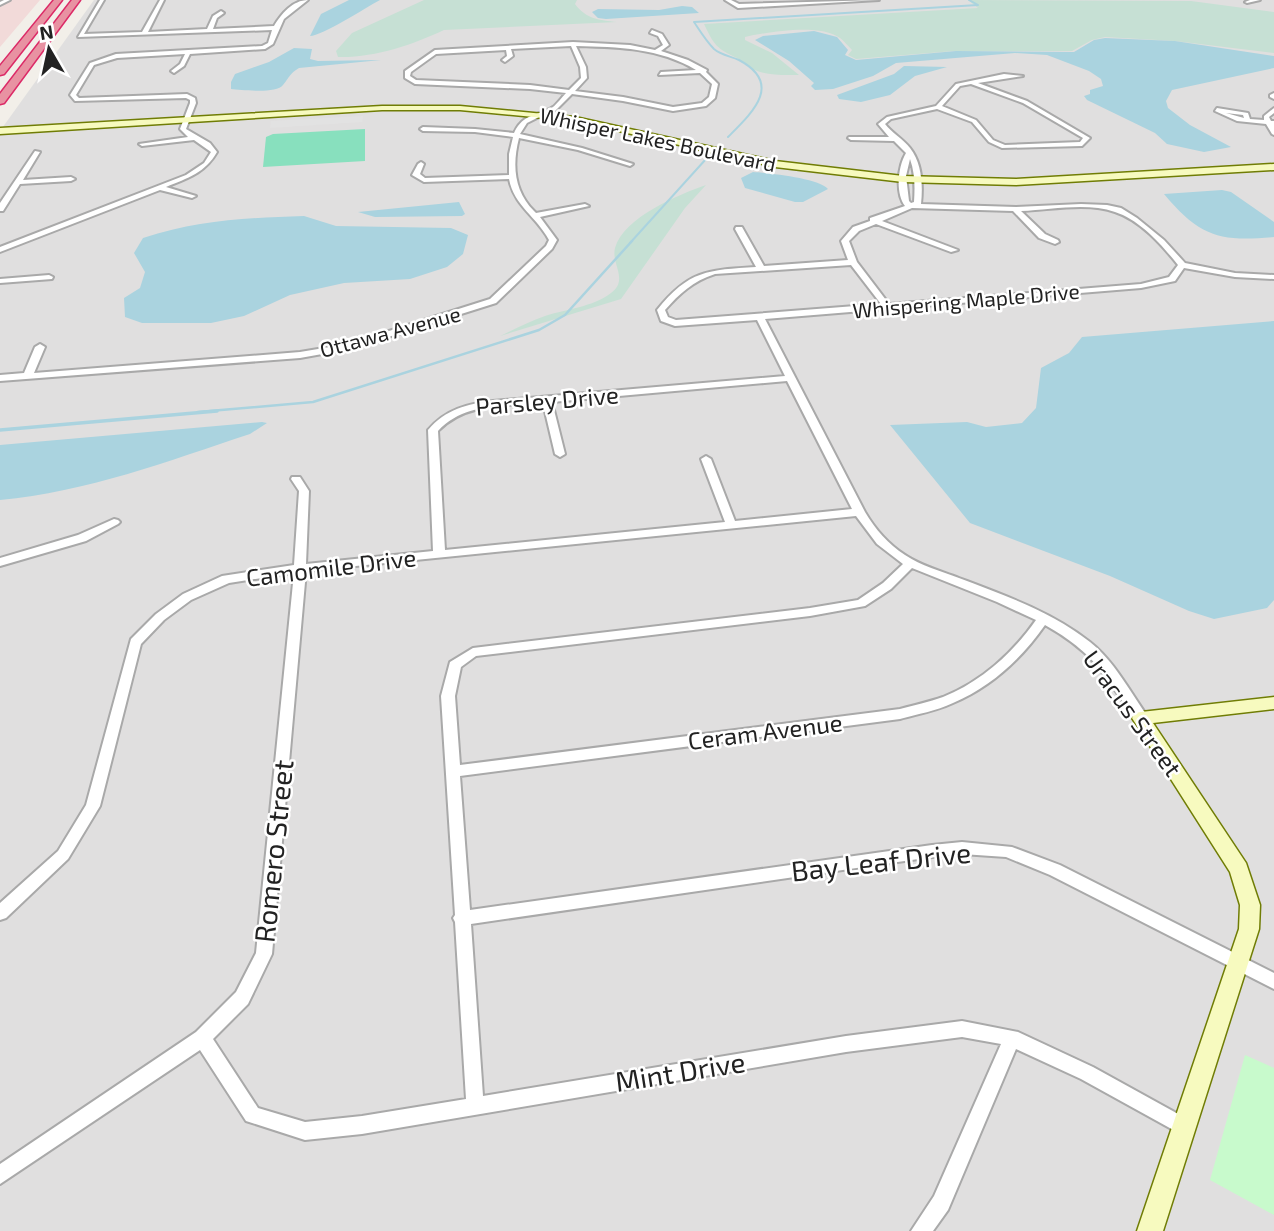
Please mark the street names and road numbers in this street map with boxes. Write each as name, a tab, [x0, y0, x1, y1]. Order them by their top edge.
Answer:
street label: Whisper Lakes Boulevard	[538, 102, 778, 176]
street label: Whispering Maple Drive	[851, 278, 1081, 322]
street label: Ottawa Avenue	[317, 300, 463, 362]
street label: Parsley Drive	[474, 379, 620, 421]
street label: Camomile Drive	[244, 542, 418, 592]
street label: Uracus Street	[1078, 644, 1188, 782]
street label: Ceram Avenue	[686, 707, 844, 755]
street label: Romero Street	[247, 758, 299, 944]
street label: Bay Leaf Drive	[789, 835, 973, 887]
street label: Mint Drive	[613, 1044, 747, 1098]

